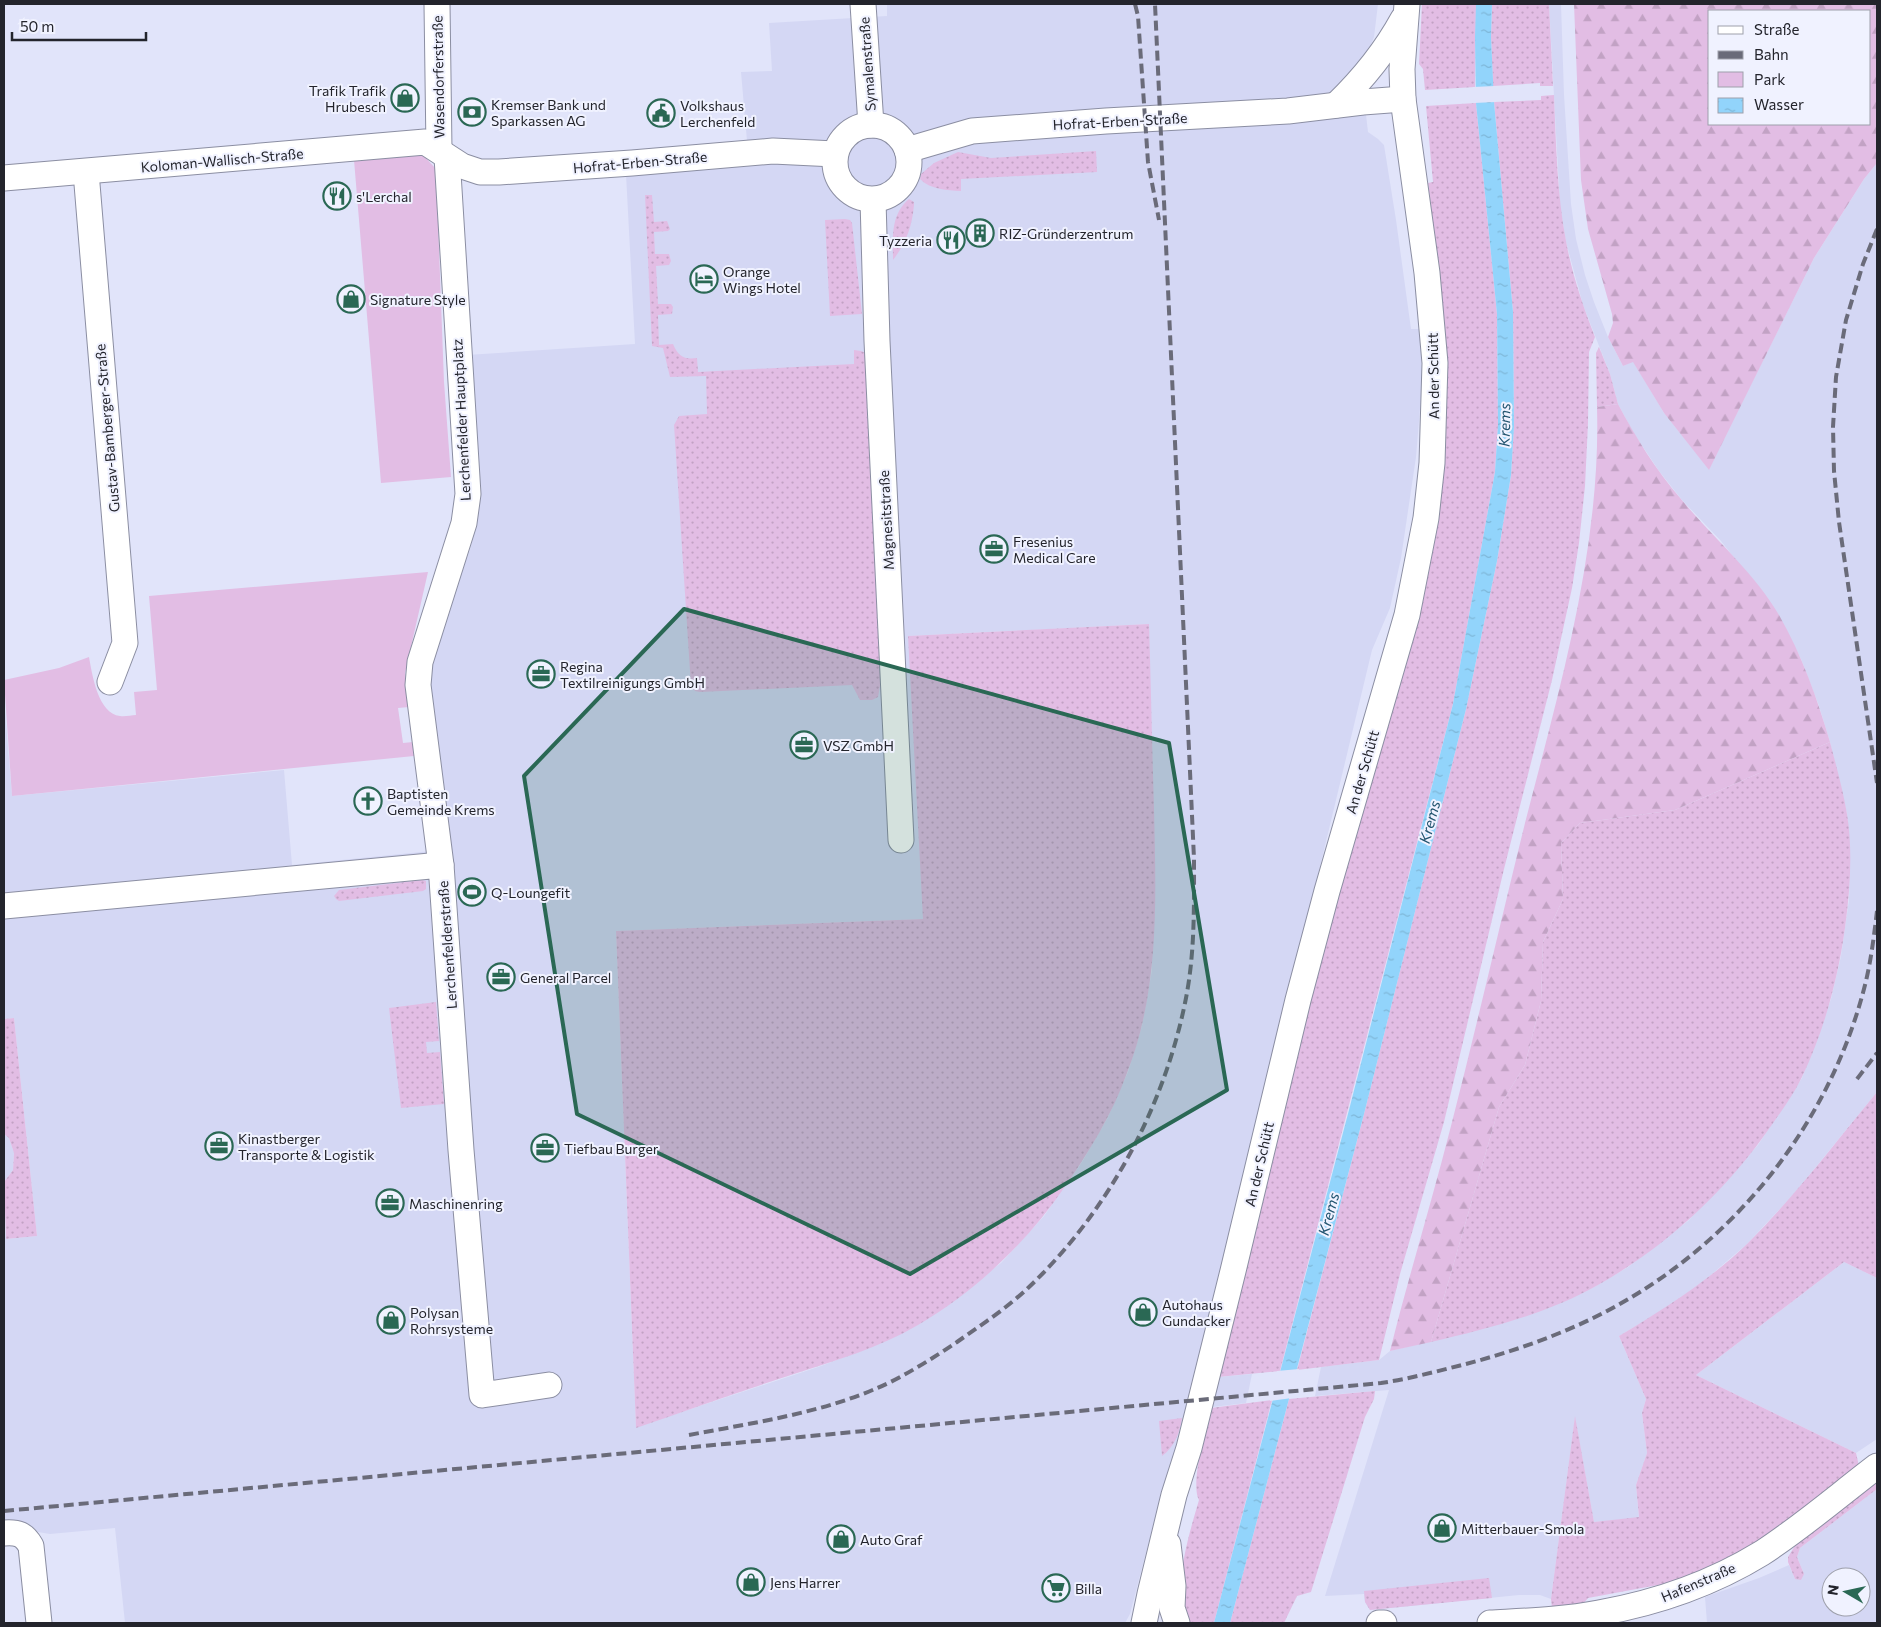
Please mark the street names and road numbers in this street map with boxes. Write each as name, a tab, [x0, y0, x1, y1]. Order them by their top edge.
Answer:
street label: Wasendorferstraße	[428, 15, 448, 139]
street label: Symalenstraße	[855, 16, 879, 112]
street label: Hofrat-Erben-Straße	[1052, 109, 1188, 133]
street label: Koloman-Wallisch-Straße	[140, 144, 304, 176]
street label: Hofrat-Erben-Straße	[572, 148, 708, 176]
street label: An der Schütt	[1424, 332, 1442, 419]
street label: Lerchenfelder Hauptplatz	[448, 338, 474, 502]
street label: Gustav-Bamberger-Straße	[91, 343, 123, 513]
street label: Magnesitstraße	[875, 470, 897, 570]
street label: An der Schütt	[1342, 728, 1382, 816]
street label: Lerchenfelderstraße	[434, 880, 460, 1010]
street label: An der Schütt	[1241, 1120, 1277, 1208]
street label: Hafenstraße	[1658, 1559, 1738, 1605]

